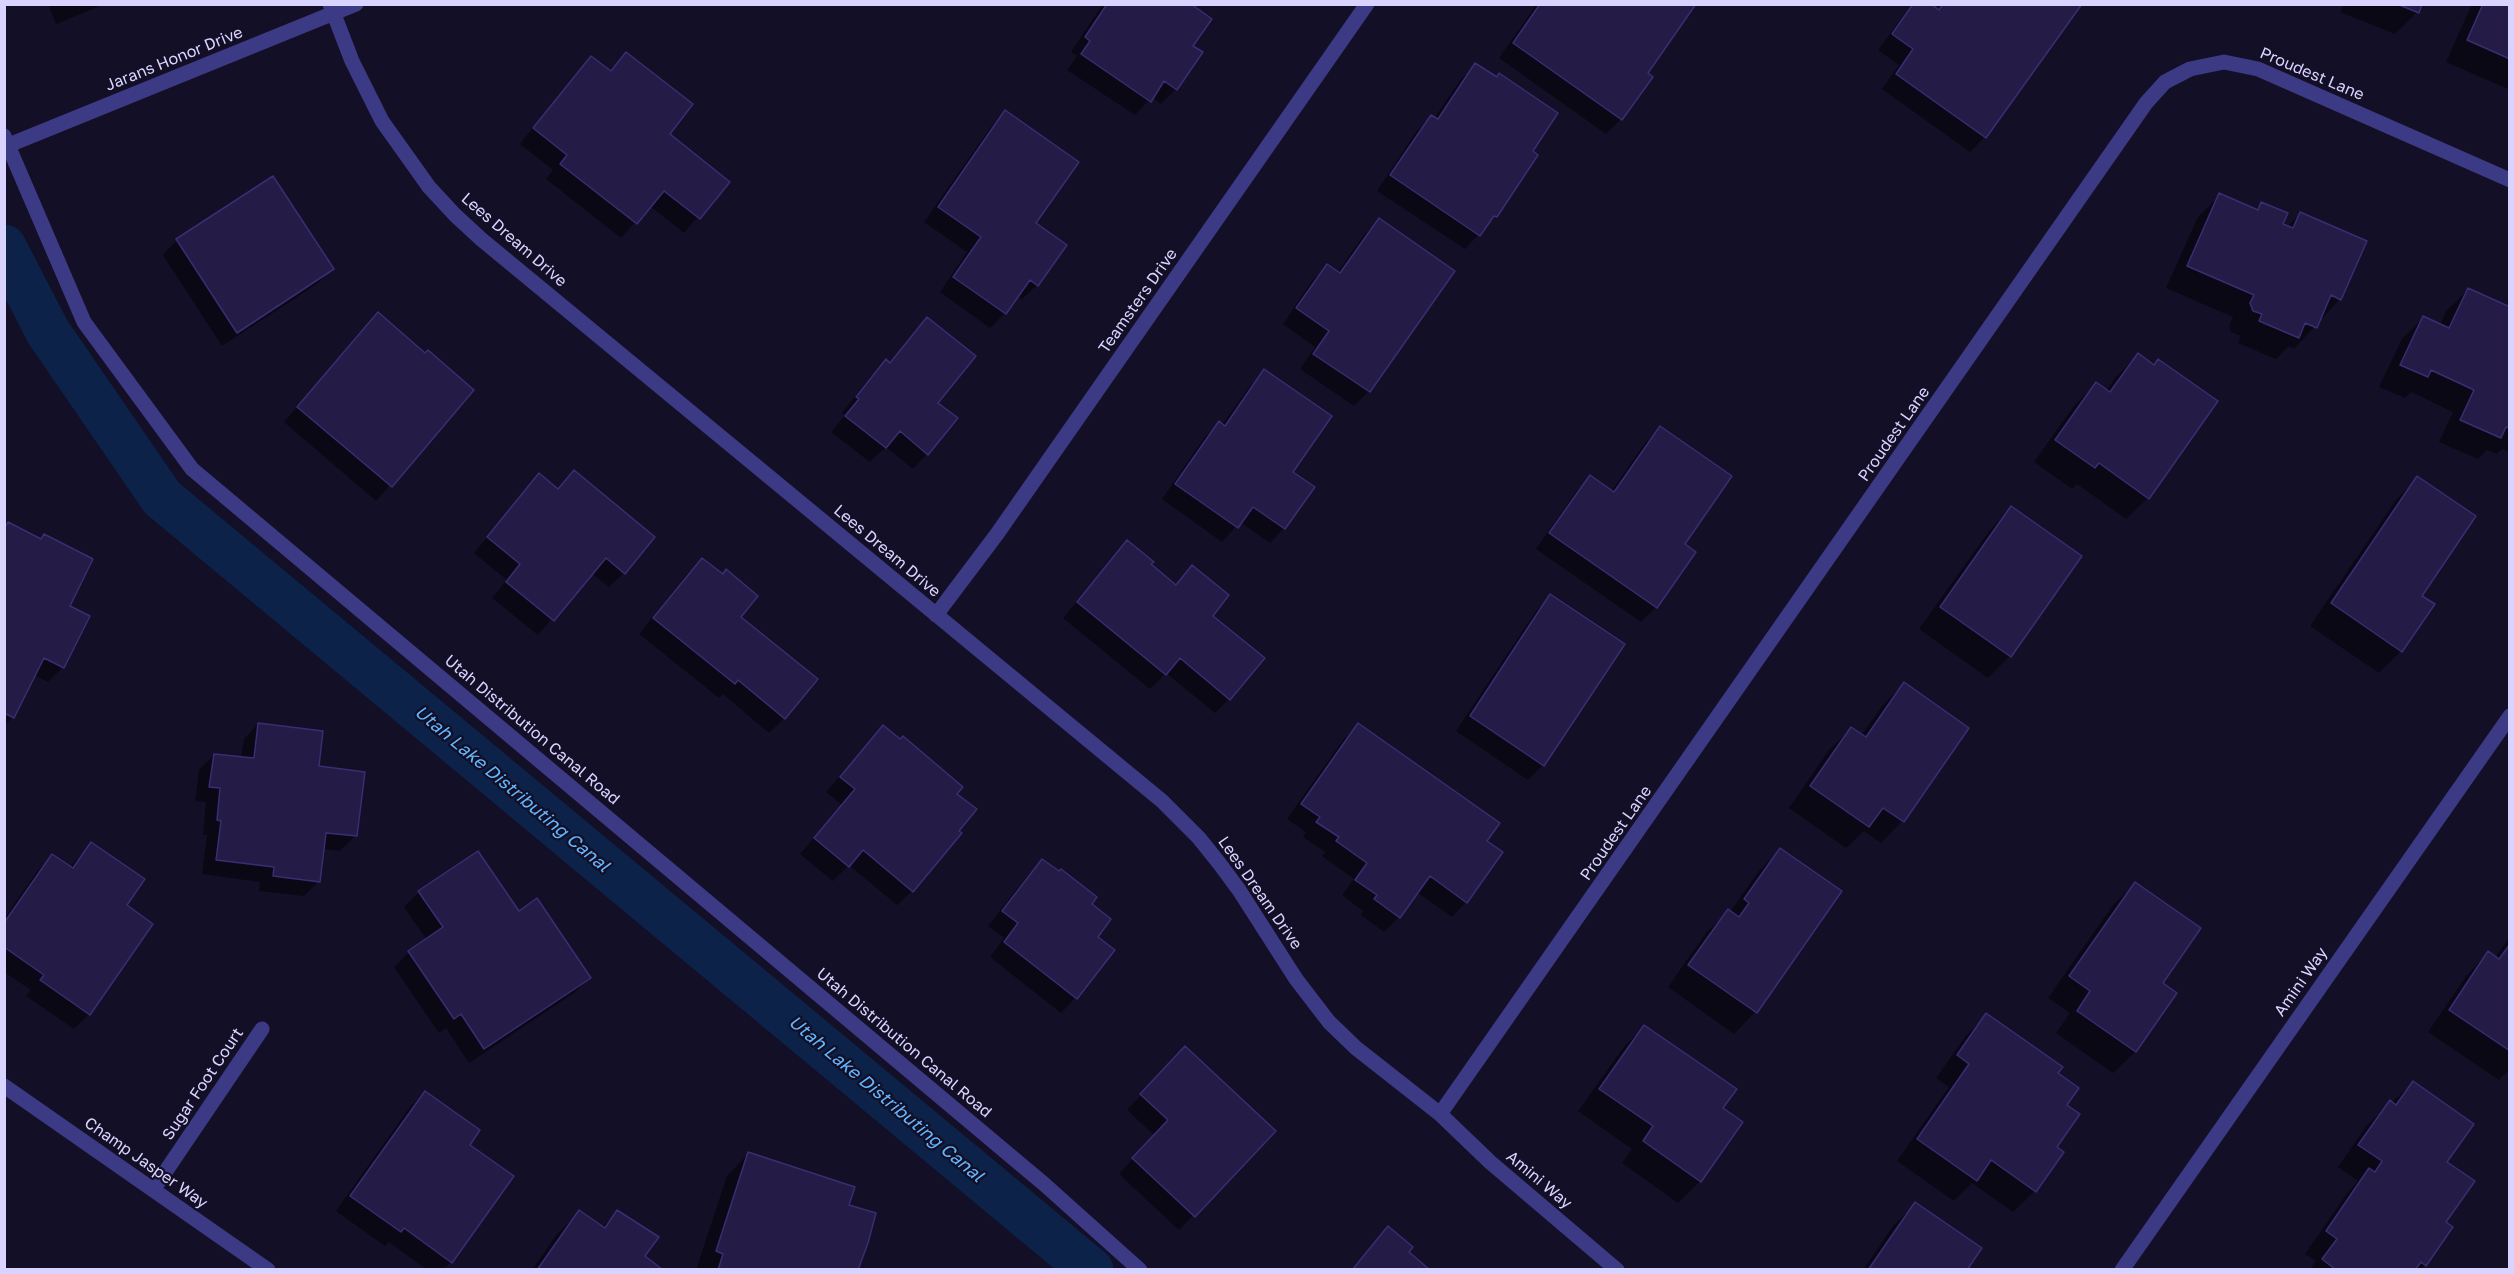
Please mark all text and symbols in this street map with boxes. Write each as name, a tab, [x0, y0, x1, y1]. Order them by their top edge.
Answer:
street label: Jarans Honor Drive	[103, 23, 245, 95]
street label: Proudest Lane	[2257, 43, 2367, 105]
street label: Lees Dream Drive	[457, 189, 571, 291]
street label: Teamsters Drive	[1095, 245, 1181, 357]
street label: Proudest Lane	[1854, 383, 1934, 485]
street label: Lees Dream Drive	[830, 501, 944, 601]
street label: Utah Distribution Canal Road	[441, 651, 623, 809]
water label: Utah Lake Distributing Canal	[410, 701, 614, 877]
street label: Proudest Lane	[1576, 782, 1656, 884]
street label: Lees Dream Drive	[1214, 833, 1306, 953]
street label: Amini Way	[2270, 944, 2332, 1020]
street label: Utah Distribution Canal Road	[813, 964, 995, 1122]
water label: Utah Lake Distributing Canal	[784, 1011, 988, 1187]
street label: Sugar Foot Court	[158, 1024, 248, 1144]
street label: Champ Jasper Way	[81, 1113, 211, 1213]
street label: Amini Way	[1502, 1147, 1576, 1213]

